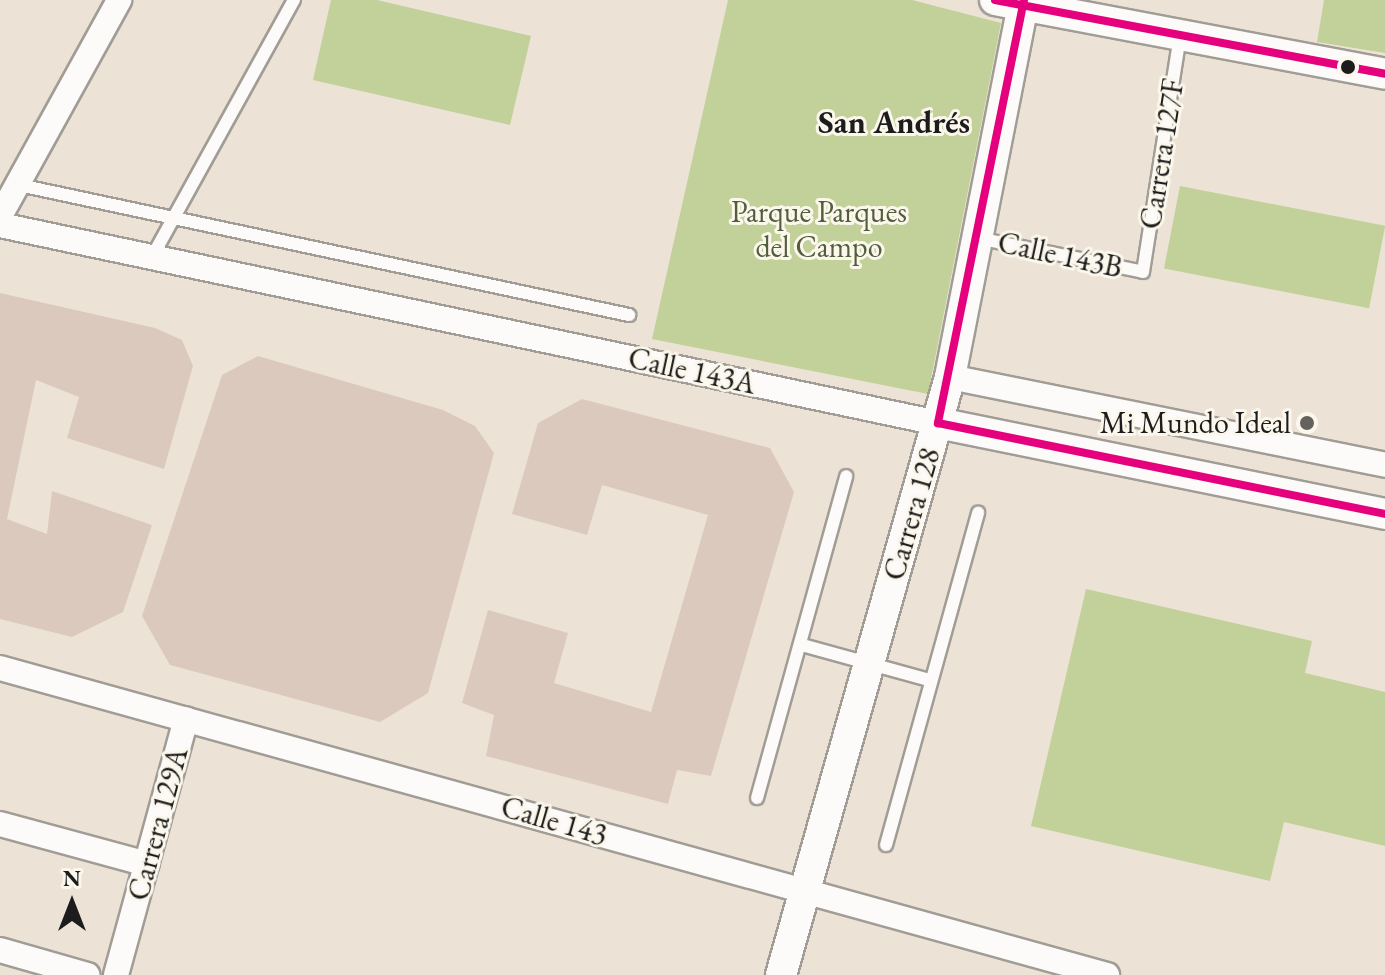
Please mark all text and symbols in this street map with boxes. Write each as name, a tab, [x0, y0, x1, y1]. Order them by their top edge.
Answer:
unlabelled marker	[1340, 59, 1356, 75]
street label: Carrera 127F	[1132, 76, 1192, 232]
district label: San Andrés	[818, 103, 970, 141]
park label: Parque Parques del Campo	[731, 194, 907, 264]
street label: Calle 143B	[995, 224, 1125, 286]
street label: Calle 143A	[625, 340, 759, 402]
place label: Mi Mundo Ideal	[1100, 405, 1291, 441]
marker: Mi Mundo Ideal	[1298, 414, 1316, 432]
street label: Carrera 128	[876, 444, 948, 584]
street label: Carrera 129A	[120, 744, 196, 904]
street label: Calle 143	[497, 789, 611, 853]
north arrow	[32, 863, 112, 943]
text: N	[63, 864, 81, 893]

